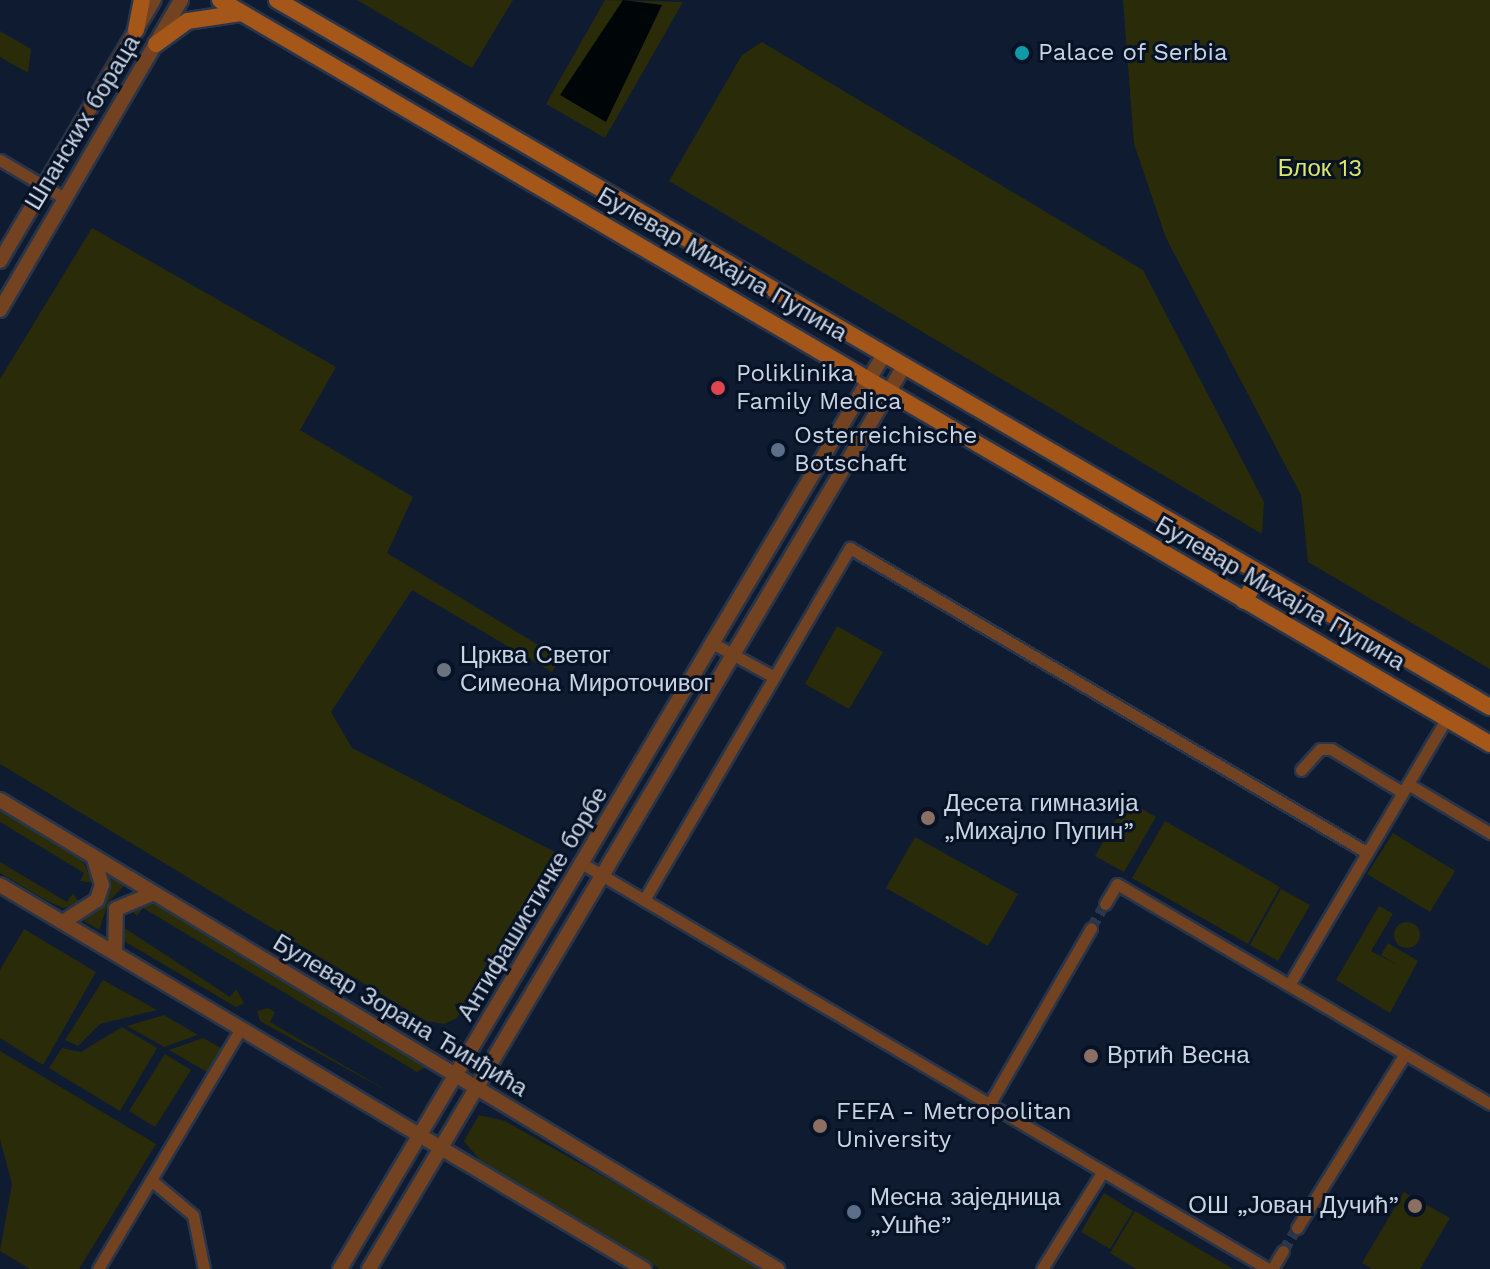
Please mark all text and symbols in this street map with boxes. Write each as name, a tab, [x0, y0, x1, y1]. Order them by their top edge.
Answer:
street label: Шпанских бораца	[20, 30, 146, 216]
place label: Palace of Serbia	[1038, 39, 1228, 67]
marker: Palace of Serbia	[1013, 44, 1031, 62]
park label: Блок 13	[1277, 155, 1363, 183]
street label: Булевар Михајла Пупина	[592, 182, 852, 348]
place label: Poliklinika Family Medica	[736, 360, 902, 416]
marker: Poliklinika Family Medica	[707, 377, 729, 399]
place label: Osterreichische Botschaft	[794, 422, 977, 478]
marker: Osterreichische Botschaft	[769, 441, 787, 459]
street label: Булевар Михајла Пупина	[1150, 511, 1410, 677]
place label: Црква Светог Симеона Мироточивог	[460, 642, 712, 698]
marker: Црква Светог Симеона Мироточивог	[435, 661, 453, 679]
street label: Антифашистичке борбе	[452, 782, 614, 1026]
place label: Десета гимназија „Михајло Пупин”	[944, 790, 1138, 846]
marker: Десета гимназија „Михајло Пупин”	[919, 809, 937, 827]
street label: Булевар Зорана Ђинђића	[268, 929, 532, 1103]
place label: Вртић Весна	[1107, 1042, 1250, 1070]
marker: Вртић Весна	[1082, 1047, 1100, 1065]
place label: FEFA - Metropolitan University	[836, 1098, 1073, 1154]
marker: FEFA - Metropolitan University	[811, 1117, 829, 1135]
place label: Месна заједница „Ушће”	[870, 1184, 1061, 1240]
place label: ОШ „Јован Дучић”	[1188, 1192, 1399, 1220]
marker: ОШ „Јован Дучић”	[1406, 1197, 1424, 1215]
marker: Месна заједница „Ушће”	[845, 1203, 863, 1221]

